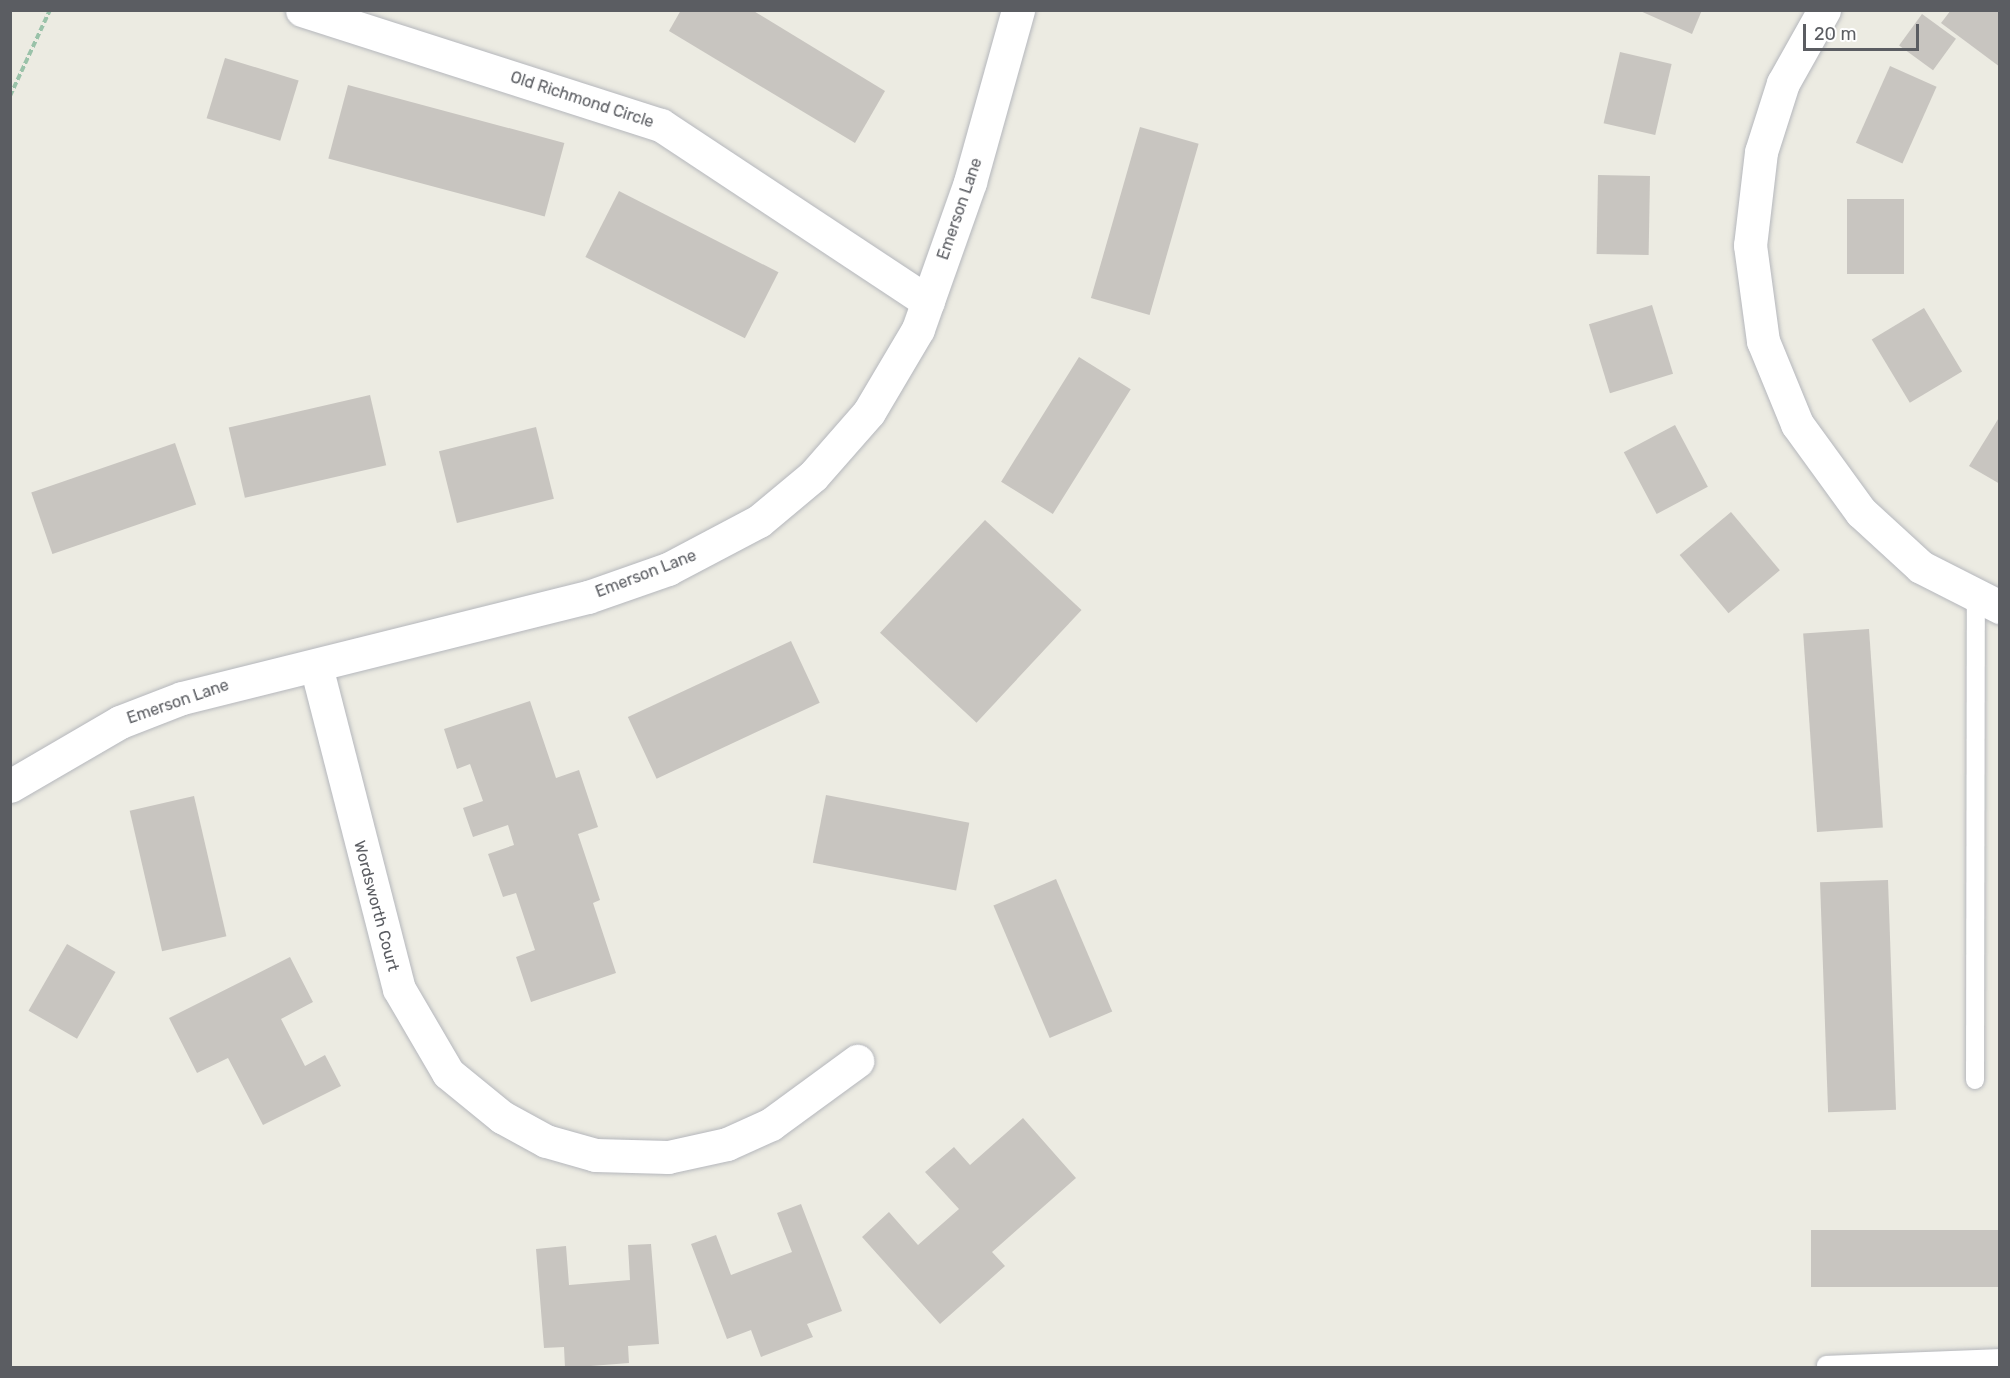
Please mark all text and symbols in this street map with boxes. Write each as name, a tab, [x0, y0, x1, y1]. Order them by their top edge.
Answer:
scale bar	[1806, 12, 1922, 50]
text: 20 m	[1814, 23, 1856, 45]
street label: Old Richmond Circle	[508, 68, 656, 132]
street label: Emerson Lane	[934, 156, 986, 262]
street label: Emerson Lane	[593, 546, 699, 602]
street label: Emerson Lane	[125, 676, 231, 728]
street label: Wordsworth Court	[349, 838, 403, 974]

